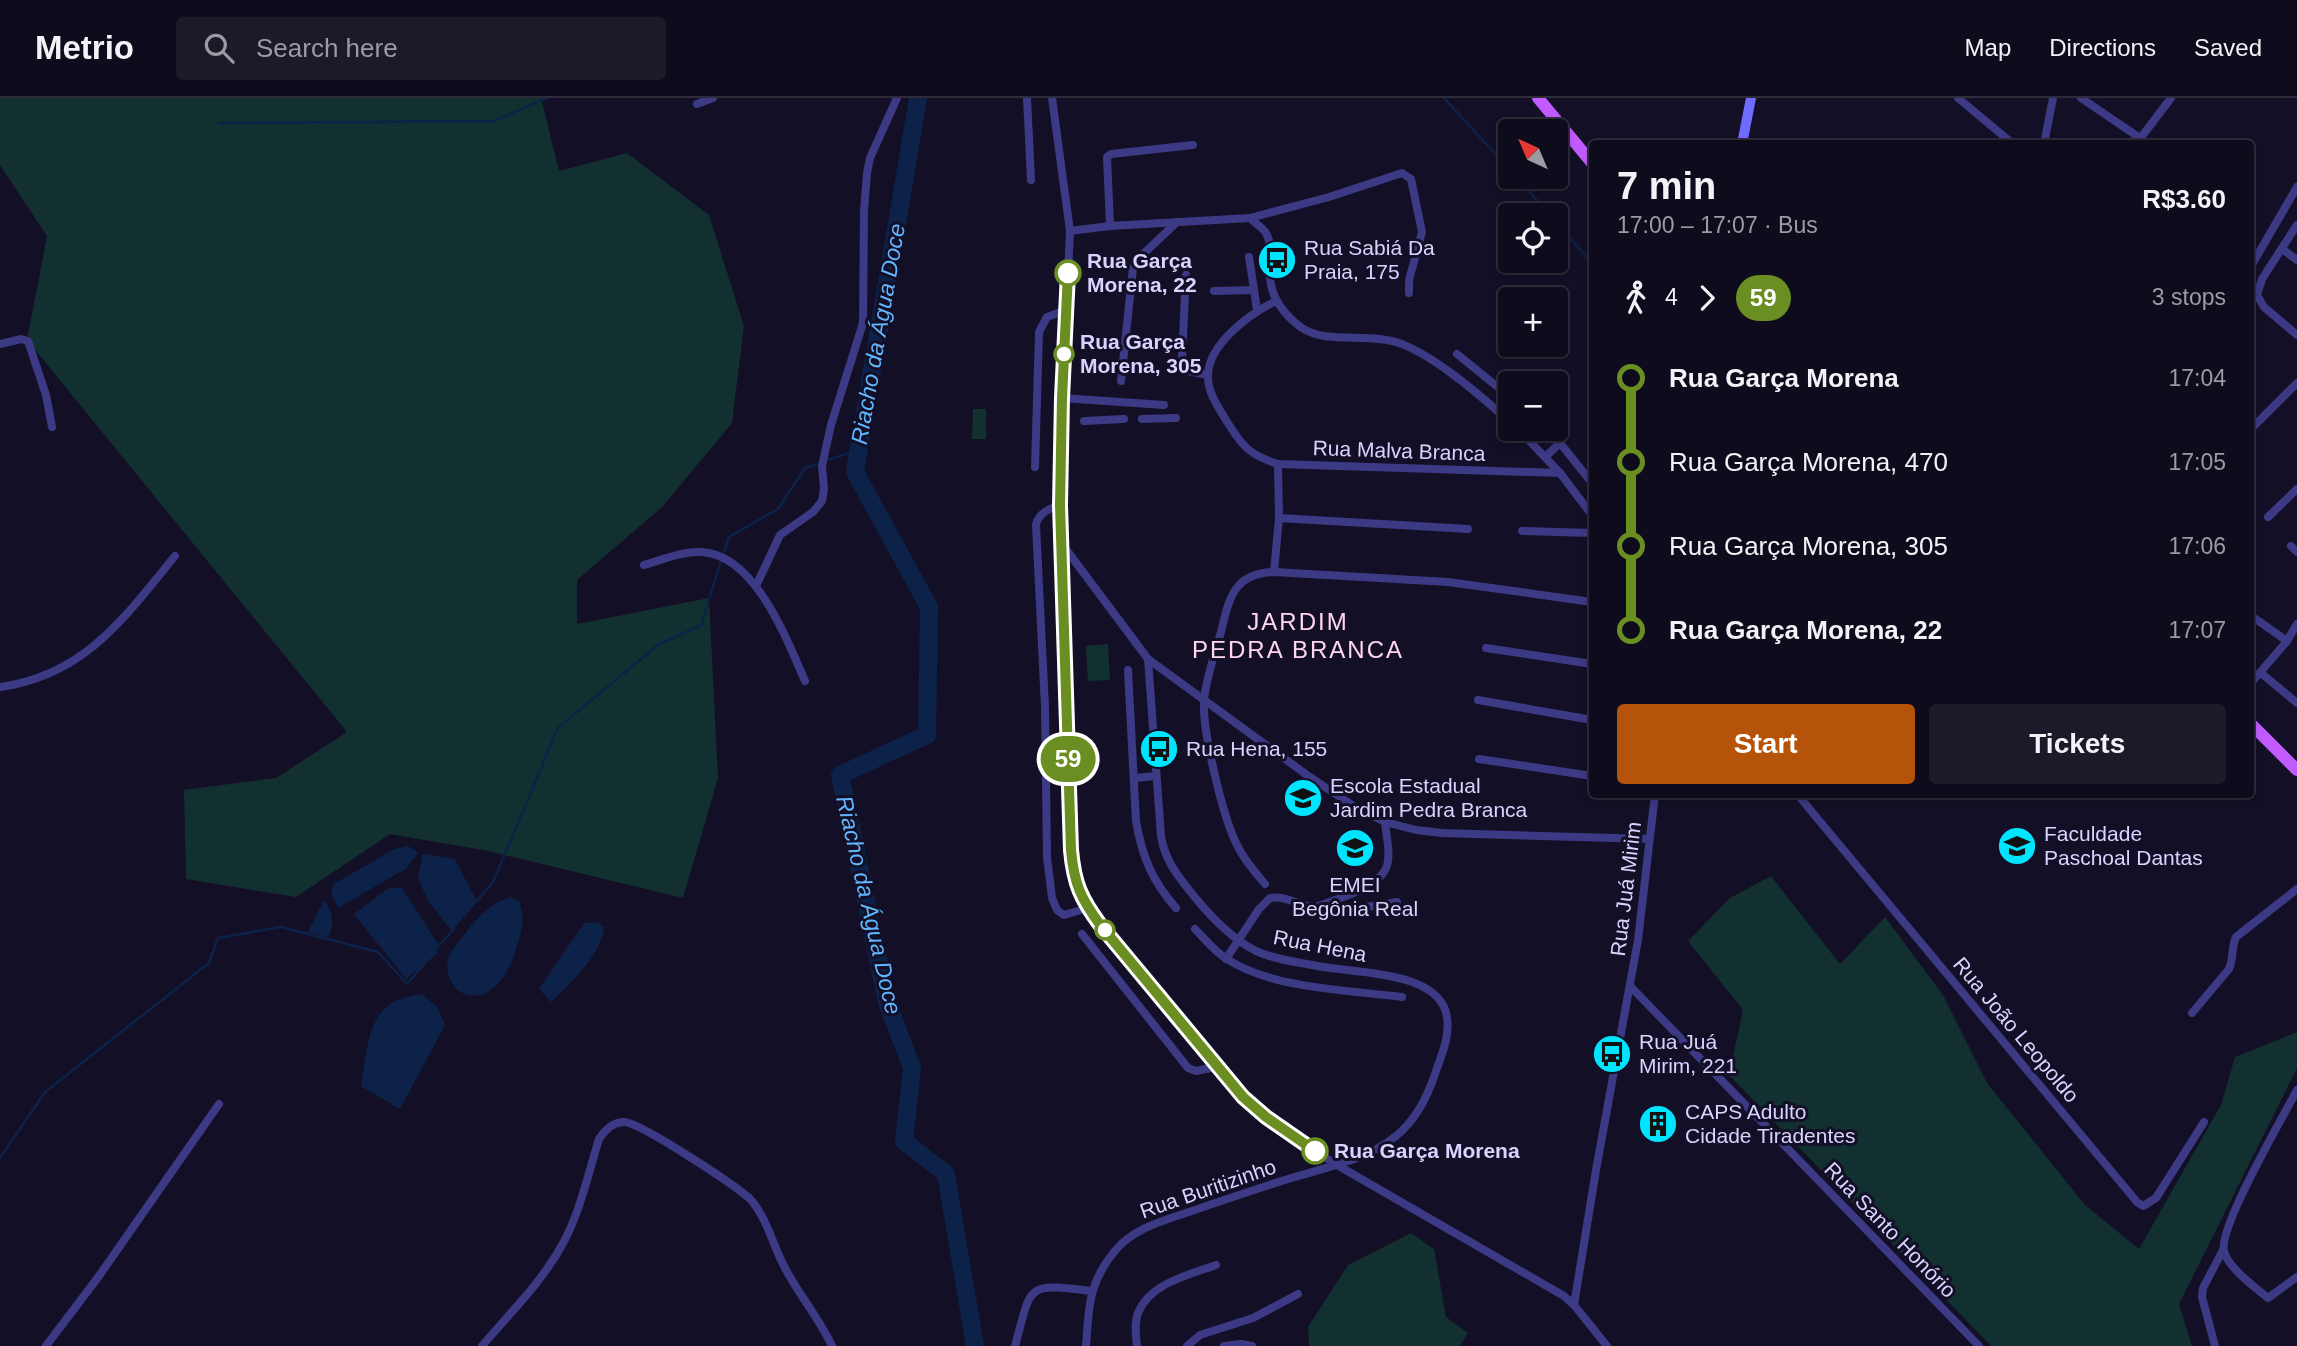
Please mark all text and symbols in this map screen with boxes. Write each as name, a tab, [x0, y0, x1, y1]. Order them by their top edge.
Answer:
search box	[176, 17, 666, 80]
text: Metrio	[35, 29, 134, 66]
icon: search	[200, 29, 238, 67]
text: Search here	[256, 33, 398, 63]
text: Map	[1965, 34, 2011, 61]
text: Directions	[2049, 34, 2156, 61]
text: Saved	[2194, 34, 2262, 61]
north arrow	[1498, 119, 1568, 189]
map controls	[1498, 119, 1568, 441]
text: 7 min	[1617, 165, 1716, 207]
text: R$3.60	[2142, 184, 2226, 214]
button: locate	[1498, 203, 1568, 273]
text: 17:00 – 17:07 · Bus	[1617, 212, 1818, 238]
water label: Riacho da Água Doce	[846, 222, 910, 446]
place label: Rua Sabiá Da Praia, 175	[1304, 236, 1435, 283]
bus stop icon: Rua Sabiá Da Praia, 175	[1256, 239, 1298, 281]
place label: Rua Garça Morena, 22	[1087, 249, 1197, 296]
marker: Rua Garça Morena, 22	[1055, 260, 1081, 286]
icon: walk	[1617, 279, 1655, 317]
icon: forward	[1688, 279, 1726, 317]
text: 4	[1665, 284, 1678, 310]
text: 59	[1750, 284, 1777, 311]
text: 3 stops	[2152, 284, 2226, 310]
button: +	[1498, 287, 1568, 357]
place label: Rua Garça Morena, 305	[1080, 330, 1202, 377]
marker: Rua Garça Morena, 305	[1054, 344, 1074, 364]
text: Rua Garça Morena	[1669, 363, 1899, 393]
text: 17:04	[2168, 365, 2226, 391]
button: −	[1498, 371, 1568, 441]
street label: Rua Malva Branca	[1312, 436, 1486, 465]
text: Rua Garça Morena, 470	[1669, 447, 1948, 477]
text: 17:05	[2168, 449, 2226, 475]
text: Rua Garça Morena, 305	[1669, 531, 1948, 561]
text: 17:06	[2168, 533, 2226, 559]
district label: JARDIM PEDRA BRANCA	[1192, 608, 1404, 663]
text: Rua Garça Morena, 22	[1669, 615, 1942, 645]
text: 17:07	[2168, 617, 2226, 643]
button: Start	[1617, 704, 1915, 784]
button: Tickets	[1929, 704, 2226, 784]
bus stop icon: Rua Hena, 155	[1138, 728, 1180, 770]
line badge: 59	[1036, 736, 1100, 782]
place label: Rua Hena, 155	[1186, 737, 1327, 760]
text: 59	[1055, 745, 1081, 772]
place label: Escola Estadual Jardim Pedra Branca	[1330, 774, 1528, 821]
school or university icon: Escola Estadual Jardim Pedra Branca	[1282, 777, 1324, 819]
water label: Riacho da Água Doce	[831, 793, 907, 1017]
street label: Rua Juá Mirim	[1606, 820, 1645, 958]
place label: Faculdade Paschoal Dantas	[2044, 822, 2203, 869]
school or university icon: Faculdade Paschoal Dantas	[1996, 825, 2038, 867]
school or university icon: EMEI Begônia Real	[1334, 827, 1376, 869]
place label: EMEI Begônia Real	[1292, 873, 1418, 920]
unlabelled marker	[1095, 920, 1115, 940]
street label: Rua Hena	[1271, 925, 1369, 966]
street label: Rua João Leopoldo	[1949, 953, 2084, 1107]
place label: Rua Juá Mirim, 221	[1639, 1030, 1737, 1077]
bus stop icon: Rua Juá Mirim, 221	[1591, 1033, 1633, 1075]
place label: CAPS Adulto Cidade Tiradentes	[1685, 1100, 1855, 1147]
building icon: CAPS Adulto Cidade Tiradentes	[1637, 1103, 1679, 1145]
marker: Rua Garça Morena	[1302, 1138, 1328, 1164]
place label: Rua Garça Morena	[1334, 1139, 1520, 1162]
street label: Rua Buritizinho	[1137, 1154, 1279, 1223]
street label: Rua Santo Honório	[1820, 1157, 1961, 1302]

